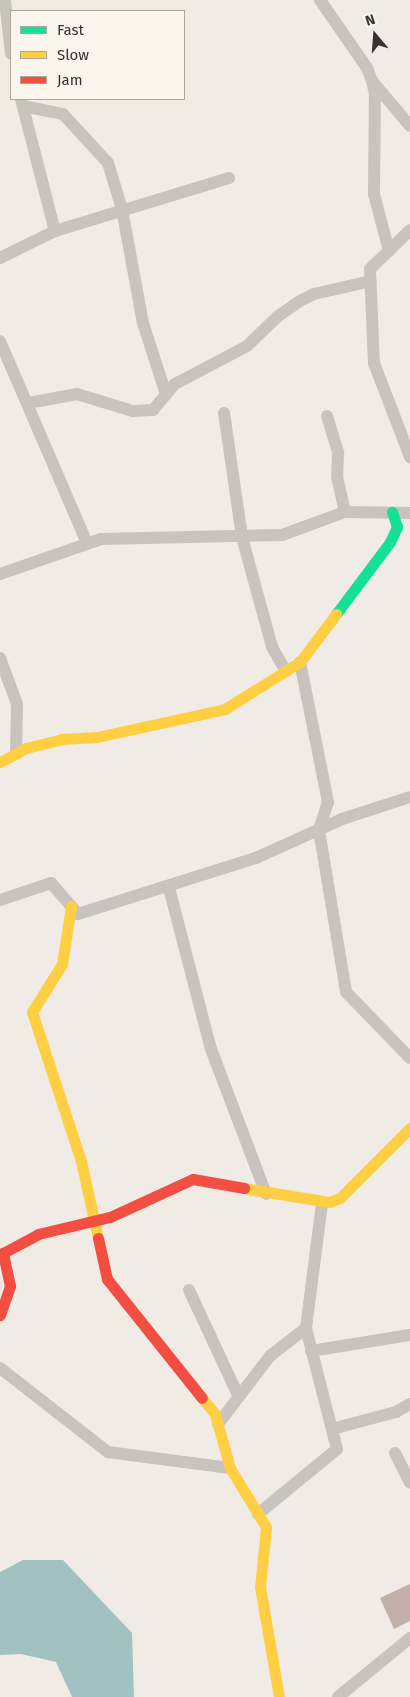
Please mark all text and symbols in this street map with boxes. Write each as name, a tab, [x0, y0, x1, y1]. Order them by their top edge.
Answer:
legend	[10, 10, 185, 100]
north arrow	[350, 10, 400, 60]
text: N	[363, 11, 377, 30]
text: Fast	[57, 21, 84, 39]
text: Slow	[57, 46, 89, 64]
text: Jam	[57, 71, 83, 89]

